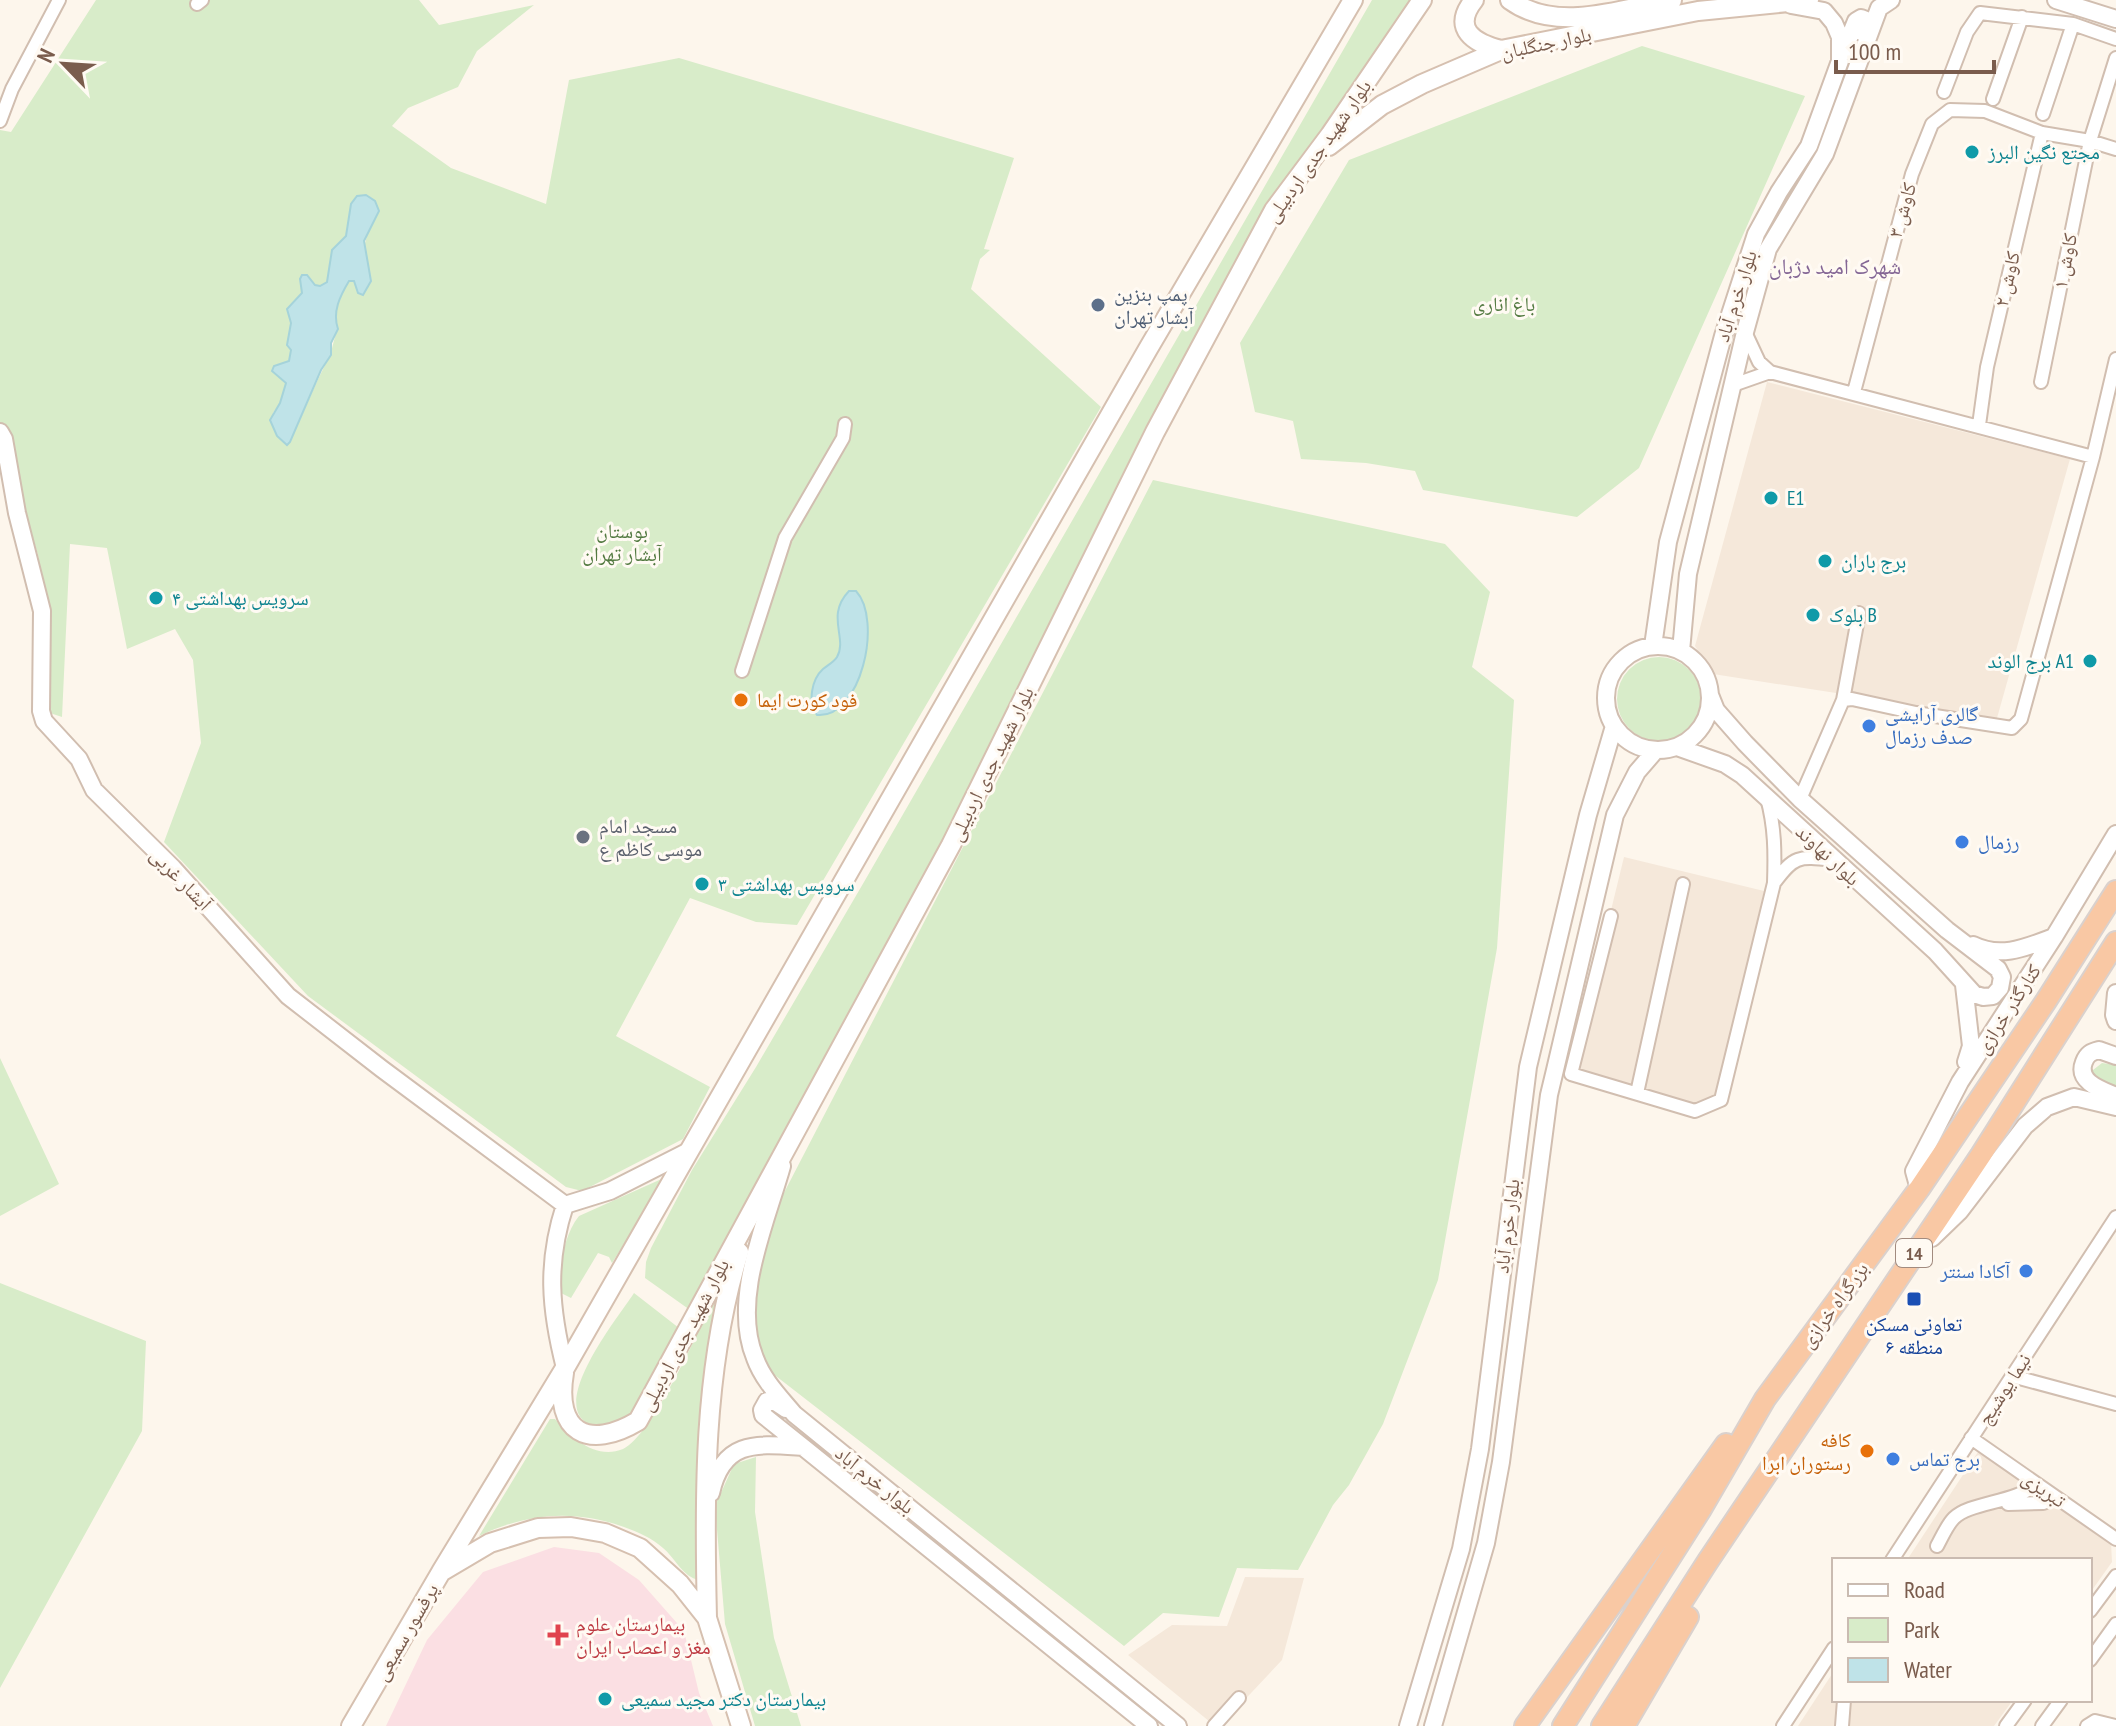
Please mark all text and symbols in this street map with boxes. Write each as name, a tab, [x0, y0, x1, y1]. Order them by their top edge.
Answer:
street label: بلوار جنگلبان	[1498, 21, 1594, 65]
north arrow	[24, 24, 104, 104]
scale bar	[1836, 24, 1994, 74]
text: 100 m	[1848, 36, 1901, 67]
text: N	[31, 44, 61, 67]
street label: بلوار شهید جدی اردبیلی	[1259, 74, 1377, 228]
place label: مجتع نگین البرز	[1987, 139, 2100, 165]
marker: مجتع نگین البرز	[1963, 143, 1981, 161]
street label: کاوش ۳	[1882, 179, 1922, 241]
street label: کاوش ۱	[2047, 231, 2083, 291]
street label: بلوار خرم آباد	[1709, 247, 1764, 345]
street label: کاوش ۲	[1988, 249, 2026, 309]
district label: شهرک امید دژبان	[1769, 252, 1901, 280]
place label: پمپ بنزین آبشار تهران	[1114, 281, 1194, 330]
park label: باغ اناری	[1473, 291, 1535, 317]
marker: پمپ بنزین آبشار تهران	[1089, 296, 1107, 314]
place label: E1	[1787, 485, 1805, 511]
marker: E1	[1762, 489, 1780, 507]
park label: بوستان آبشار تهران	[582, 518, 663, 567]
place label: برج باران	[1841, 548, 1906, 574]
marker: برج باران	[1816, 552, 1834, 570]
place label: سرویس بهداشتی ۴	[172, 585, 309, 611]
marker: سرویس بهداشتی ۴	[147, 589, 165, 607]
place label: بلوک B	[1829, 602, 1877, 628]
marker: بلوک B	[1804, 606, 1822, 624]
place label: برج الوند A1	[1987, 648, 2074, 674]
marker: برج الوند A1	[2081, 652, 2099, 670]
street label: بلوار شهید جدی اردبیلی	[942, 682, 1040, 846]
place label: فود کورت ایما	[757, 687, 857, 713]
marker: فود کورت ایما	[732, 691, 750, 709]
place label: گالری آرایشی صدف رزمال	[1885, 701, 1979, 750]
marker: گالری آرایشی صدف رزمال	[1860, 717, 1878, 735]
place label: مسجد امام موسی کاظم ع	[599, 813, 702, 863]
street label: بلوار نهاوند	[1790, 819, 1866, 891]
marker: مسجد امام موسی کاظم ع	[574, 828, 592, 846]
place label: رزمال	[1978, 829, 2020, 855]
marker: رزمال	[1953, 833, 1971, 851]
street label: آبشار غربی	[145, 842, 218, 917]
place label: سرویس بهداشتی ۳	[718, 871, 855, 897]
marker: سرویس بهداشتی ۳	[693, 875, 711, 893]
street label: کنارگذر خرازی	[1969, 959, 2047, 1059]
street label: بلوار خرم آباد	[1488, 1177, 1527, 1275]
road number: 14	[1896, 1239, 1932, 1267]
street label: بلوار شهید جدی اردبیلی	[633, 1254, 735, 1416]
street label: بزرگراه خرازی	[1794, 1257, 1874, 1353]
place label: آکادا سنتر	[1939, 1258, 2011, 1284]
marker: آکادا سنتر	[2017, 1262, 2035, 1280]
marker: تعاونی مسکن منطقه ۶	[1905, 1290, 1923, 1308]
place label: تعاونی مسکن منطقه ۶	[1866, 1311, 1962, 1360]
street label: نیما یوشیج	[1971, 1348, 2037, 1430]
place label: کافه رستوران ابرا	[1762, 1427, 1851, 1476]
street label: بلوار خرم آباد	[829, 1440, 920, 1521]
marker: کافه رستوران ابرا	[1858, 1442, 1876, 1460]
place label: برج تماس	[1909, 1446, 1980, 1472]
marker: برج تماس	[1884, 1450, 1902, 1468]
street label: تبریزی	[2017, 1465, 2071, 1514]
legend	[1832, 1558, 2092, 1702]
text: Road	[1904, 1574, 1945, 1605]
street label: پرفسور سمیعی	[368, 1578, 444, 1686]
place label: بیمارستان علوم مغز و اعصاب ایران	[576, 1611, 711, 1660]
text: Park	[1904, 1614, 1940, 1645]
marker: بیمارستان علوم مغز و اعصاب ایران	[547, 1624, 569, 1646]
text: Water	[1904, 1654, 1952, 1685]
place label: بیمارستان دکتر مجید سمیعی	[621, 1686, 826, 1712]
marker: بیمارستان دکتر مجید سمیعی	[596, 1690, 614, 1708]

